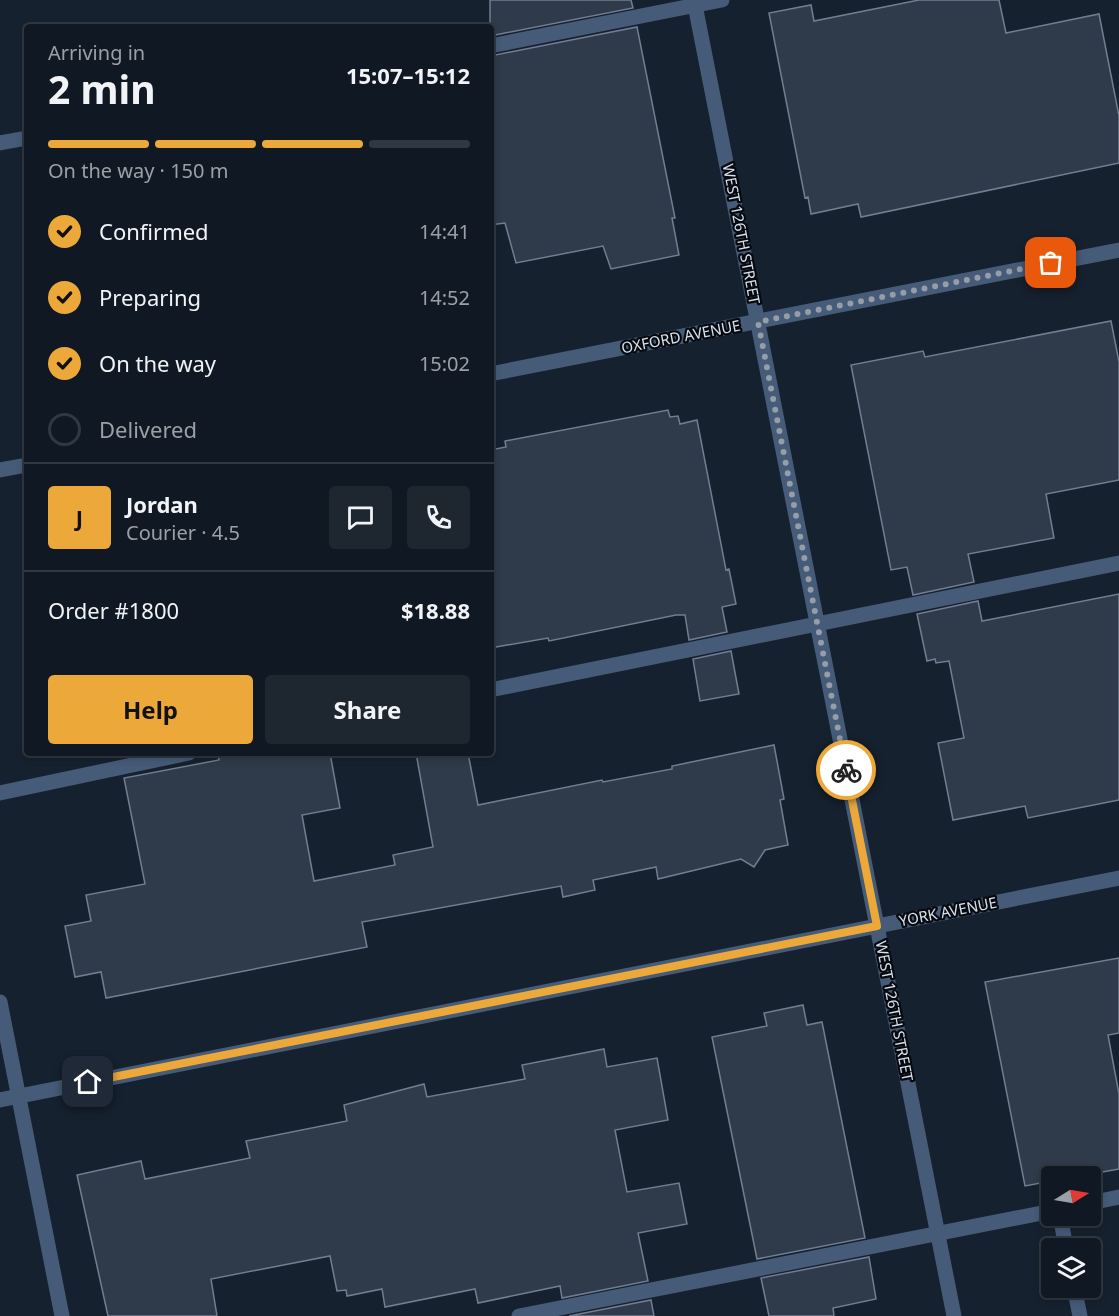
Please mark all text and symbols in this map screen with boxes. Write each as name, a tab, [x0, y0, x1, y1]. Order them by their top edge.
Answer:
text: Arriving in	[48, 39, 145, 66]
text: 15:07–15:12	[346, 60, 470, 90]
text: 2 min	[48, 62, 155, 115]
text: On the way · 150 m	[48, 157, 228, 184]
street label: WEST 126TH STREET	[719, 162, 766, 306]
icon: check	[48, 215, 81, 248]
text: Confirmed	[99, 216, 209, 246]
text: 14:41	[419, 218, 470, 245]
pin	[1025, 237, 1076, 288]
icon: bag	[1034, 246, 1067, 279]
icon: check	[48, 281, 81, 314]
text: Preparing	[99, 282, 201, 312]
text: 14:52	[419, 284, 470, 311]
street label: OXFORD AVENUE	[620, 315, 742, 357]
icon: check	[48, 347, 81, 380]
text: On the way	[99, 348, 216, 378]
text: 15:02	[419, 350, 470, 377]
text: Delivered	[99, 414, 197, 444]
button: chat	[329, 486, 392, 549]
button: phone	[407, 486, 470, 549]
text: Jordan	[126, 489, 198, 519]
text: J	[76, 502, 83, 532]
text: Courier · 4.5	[126, 519, 240, 546]
text: Order #1800	[48, 595, 179, 625]
text: $18.88	[401, 595, 470, 625]
button: Help	[48, 675, 253, 744]
button: Share	[265, 675, 470, 744]
courier	[816, 740, 876, 800]
icon: bike	[830, 754, 863, 787]
street label: YORK AVENUE	[897, 892, 999, 930]
street label: WEST 126TH STREET	[872, 939, 919, 1083]
pin	[62, 1056, 113, 1107]
icon: home	[71, 1065, 104, 1098]
north arrow	[1041, 1166, 1101, 1226]
map controls	[1041, 1166, 1101, 1298]
button: layers	[1041, 1238, 1101, 1298]

